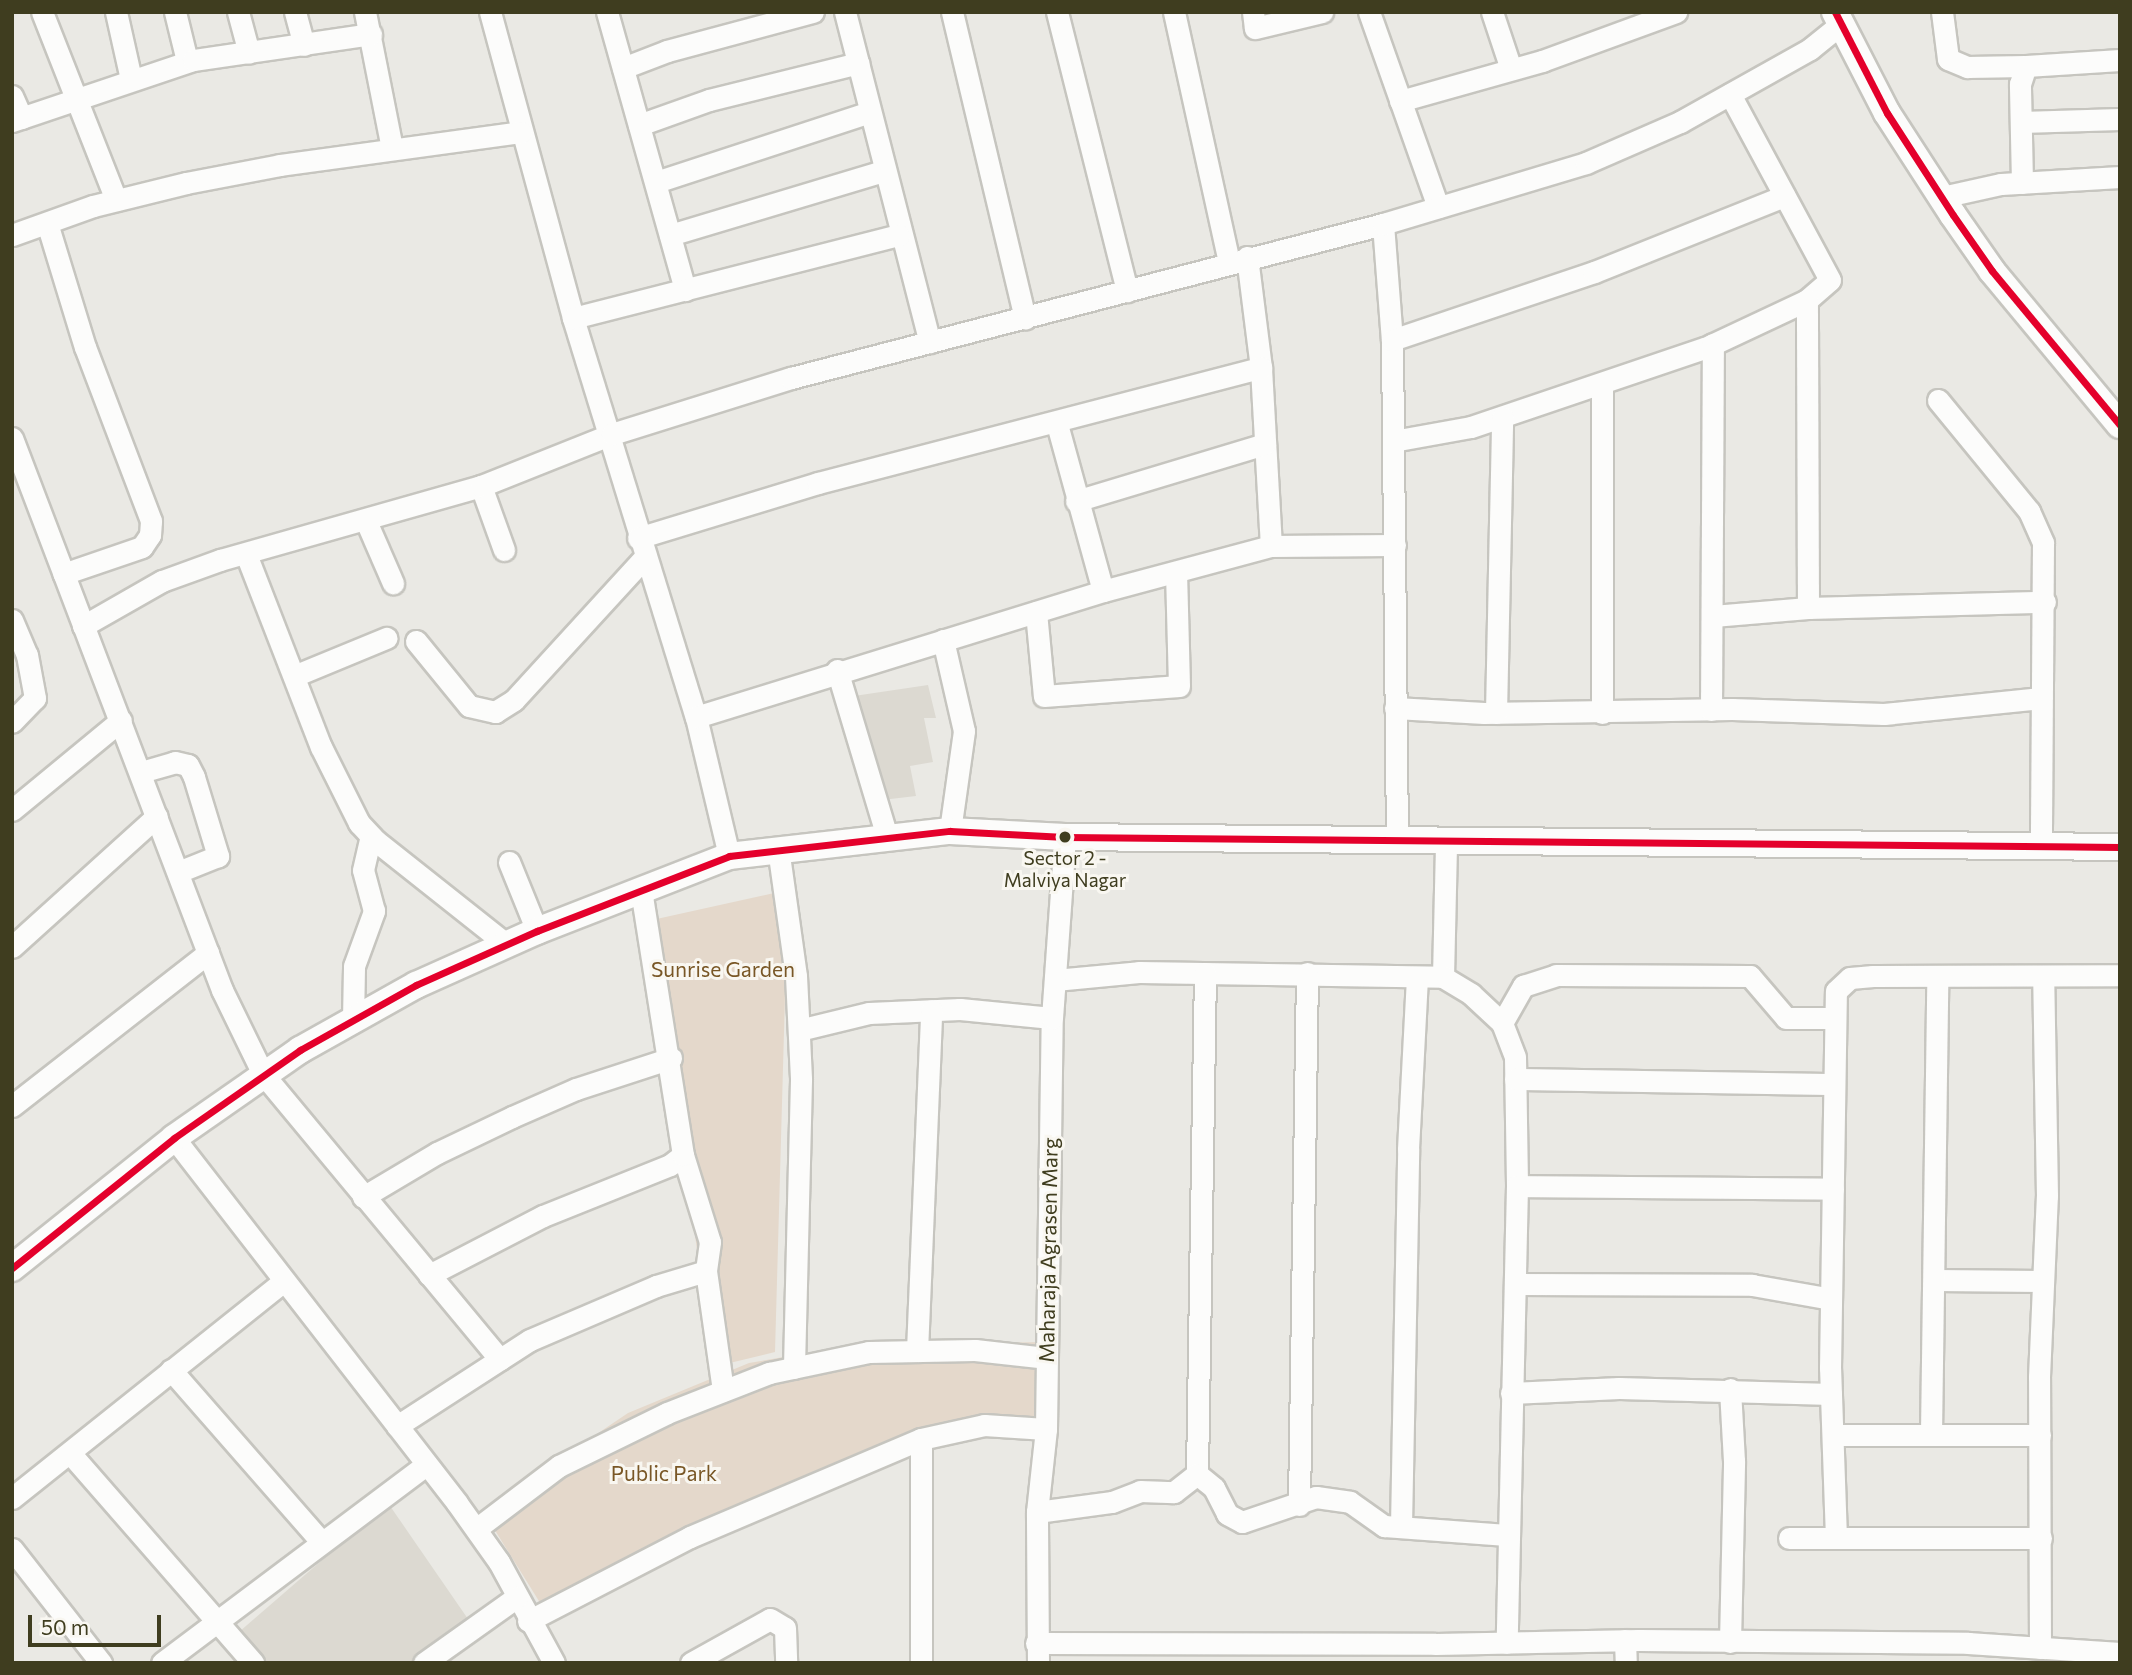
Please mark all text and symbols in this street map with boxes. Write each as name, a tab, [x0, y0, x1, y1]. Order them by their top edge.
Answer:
marker: Sector 2 - Malviya Nagar	[1058, 830, 1072, 844]
place label: Sector 2 - Malviya Nagar	[1004, 847, 1126, 891]
park label: Sunrise Garden	[651, 956, 795, 982]
street label: Maharaja Agrasen Marg	[1033, 1137, 1063, 1363]
park label: Public Park	[611, 1460, 717, 1486]
scale bar	[32, 1602, 164, 1646]
text: 50 m	[41, 1614, 89, 1639]

